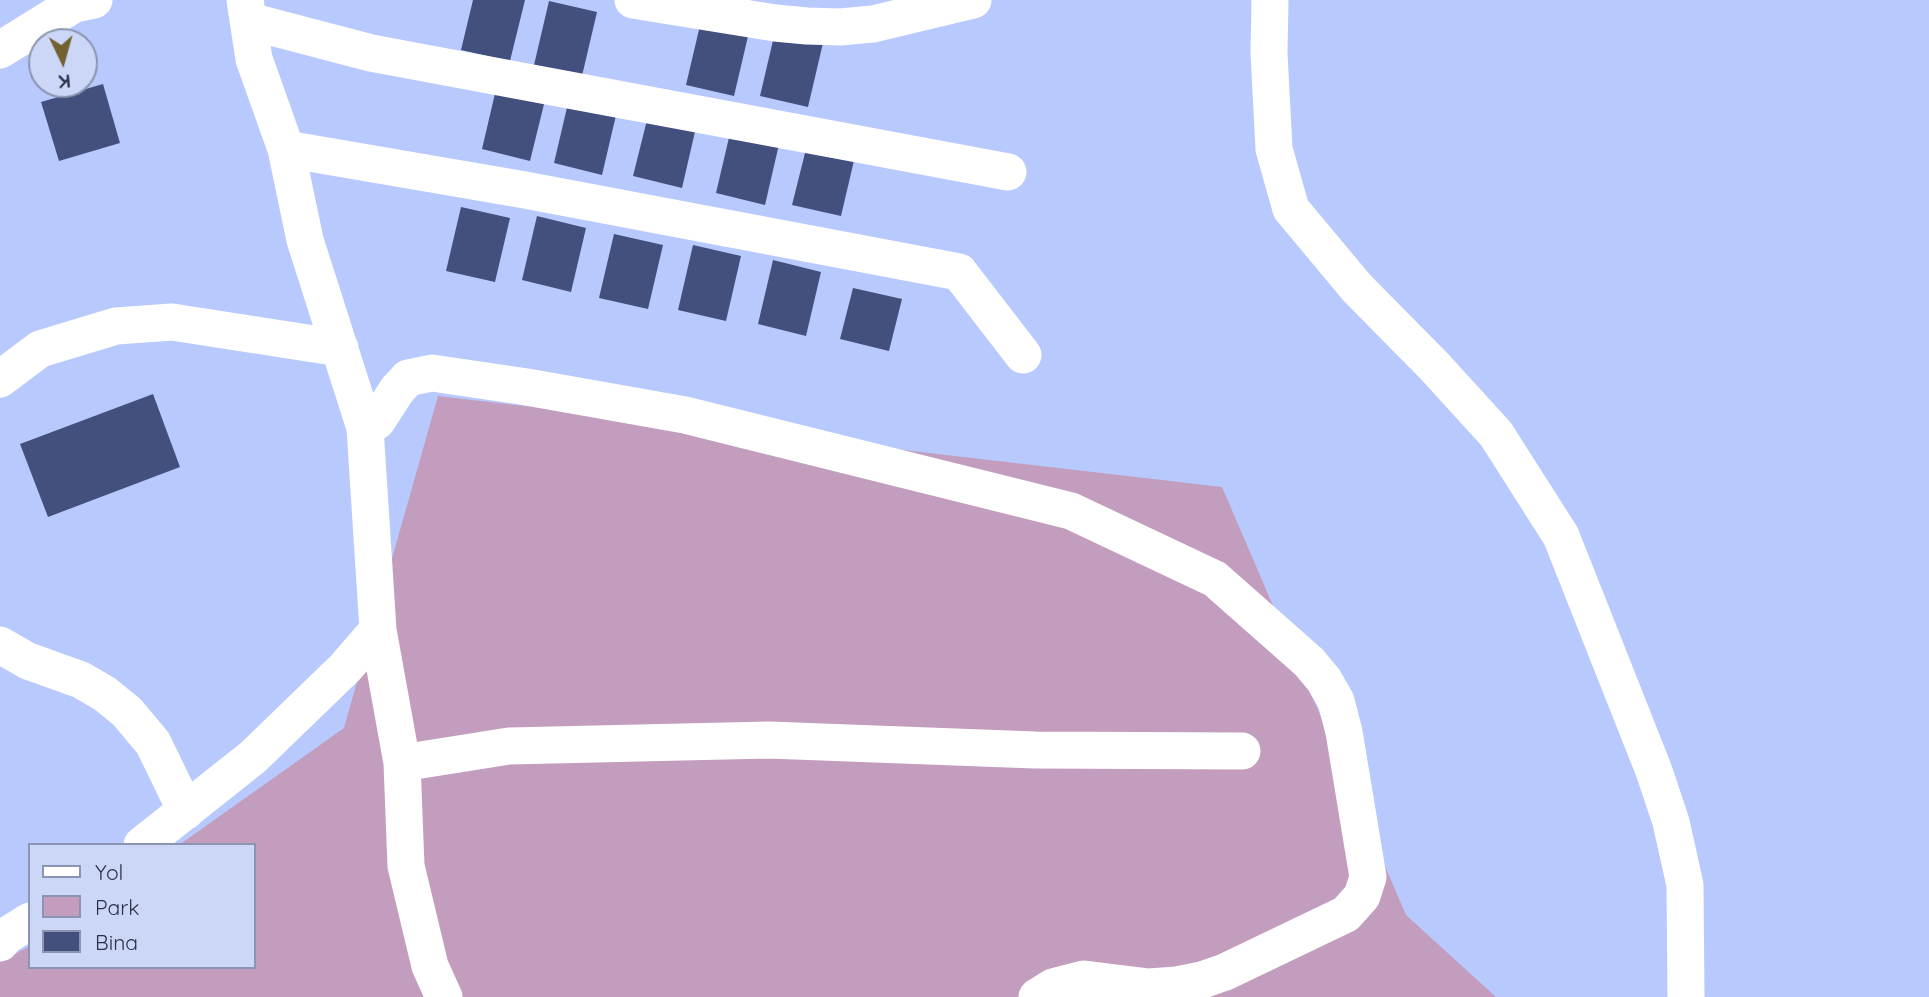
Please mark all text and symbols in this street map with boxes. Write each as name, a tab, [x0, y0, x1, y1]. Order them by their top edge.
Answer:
north arrow	[28, 28, 98, 98]
text: K	[57, 69, 72, 94]
legend	[28, 843, 256, 969]
text: Yol	[95, 859, 123, 885]
text: Park	[95, 894, 139, 920]
text: Bina	[95, 929, 138, 955]

